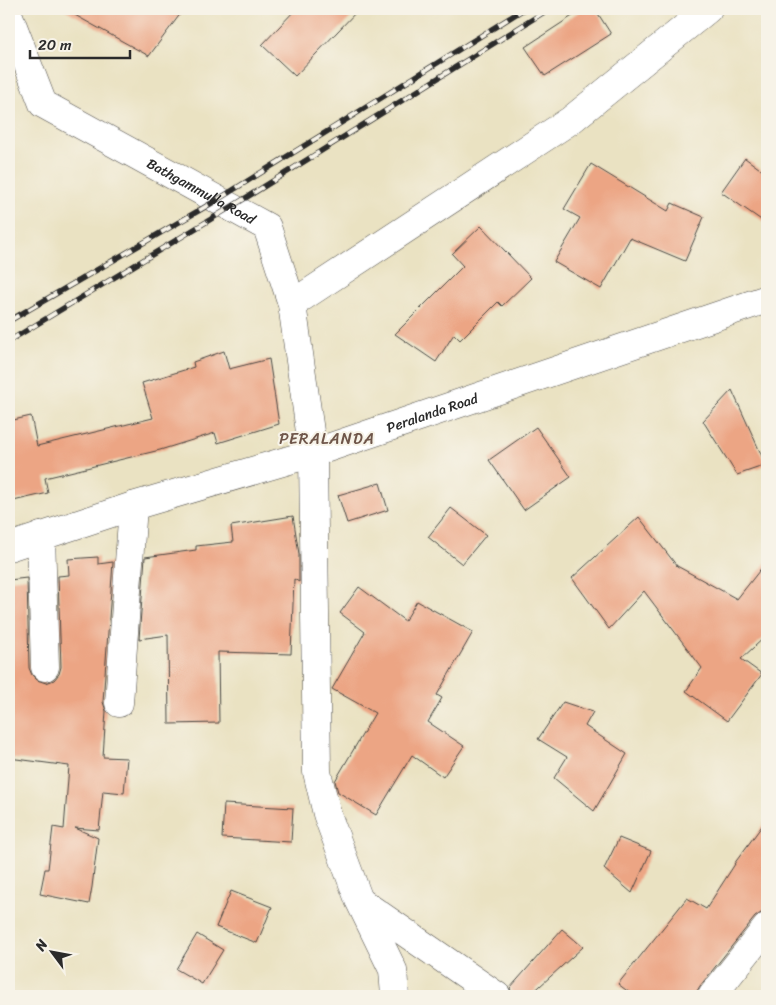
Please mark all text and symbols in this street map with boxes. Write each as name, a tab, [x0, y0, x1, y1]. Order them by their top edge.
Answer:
scale bar	[30, 28, 130, 60]
text: 20 m	[38, 32, 72, 58]
street label: Bathgammulla Road	[142, 151, 262, 232]
street label: Peralanda Road	[383, 385, 483, 440]
district label: PERALANDA	[279, 424, 375, 453]
north arrow	[28, 928, 78, 978]
text: N	[28, 934, 55, 957]

